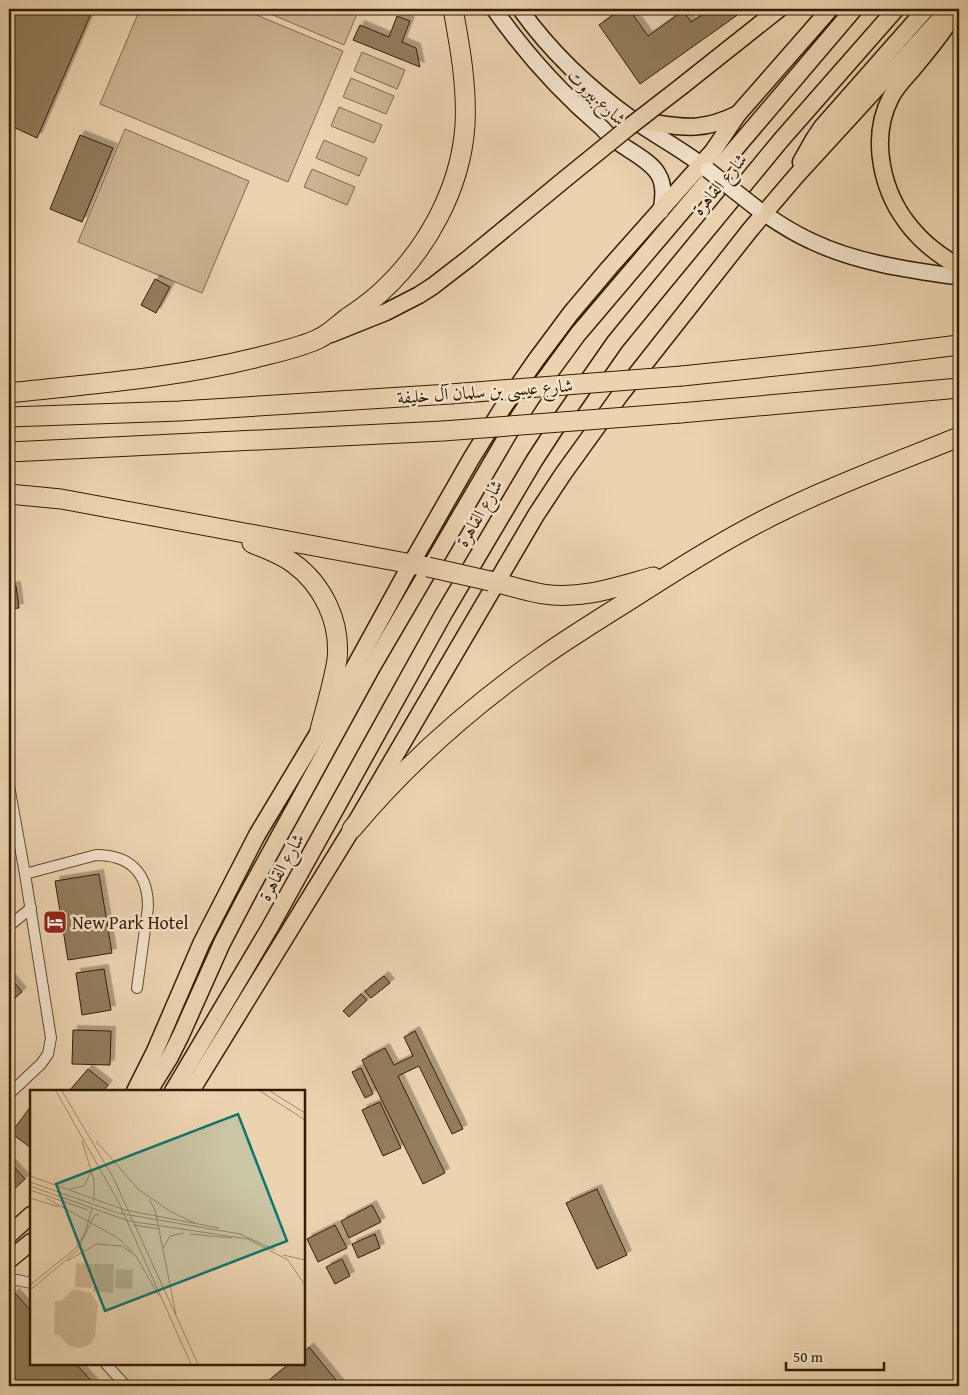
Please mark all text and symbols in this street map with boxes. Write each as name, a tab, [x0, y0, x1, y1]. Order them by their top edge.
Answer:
street label: شارع بيروت	[560, 62, 633, 133]
street label: شارع القاهرة	[685, 147, 755, 222]
street label: شارع عيسى بن سلمان آل خليفة	[396, 371, 574, 413]
street label: شارع القاهرة	[449, 474, 511, 553]
street label: شارع القاهرة	[251, 828, 313, 907]
hotel icon: New Park Hotel	[42, 909, 68, 935]
place label: New Park Hotel	[72, 909, 189, 936]
inset map	[30, 1090, 305, 1365]
scale bar	[786, 1340, 883, 1372]
text: 50 m	[793, 1346, 824, 1367]

